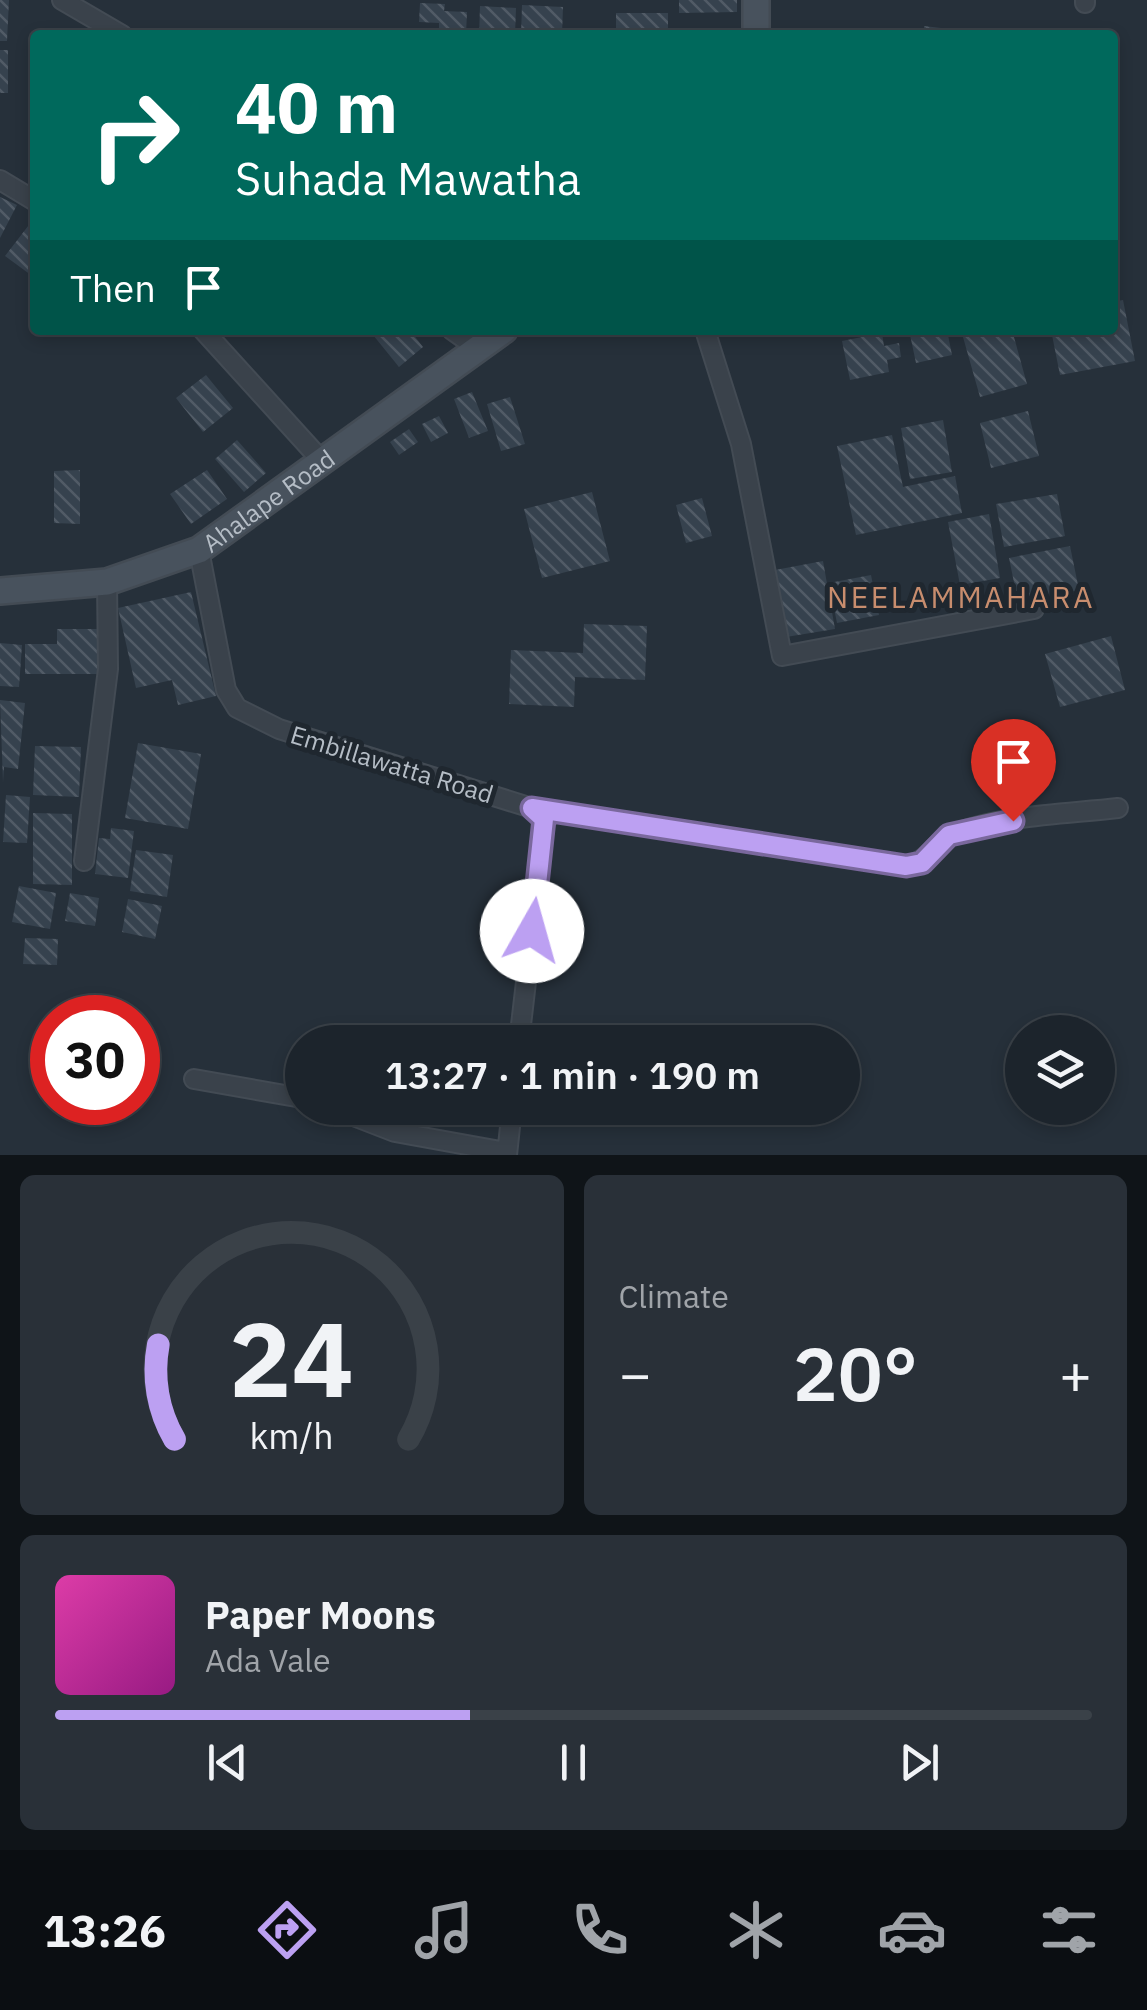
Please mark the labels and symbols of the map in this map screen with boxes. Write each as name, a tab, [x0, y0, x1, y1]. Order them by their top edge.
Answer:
street label: Ahalape Road	[195, 441, 341, 559]
district label: NEELAMMAHARA	[827, 577, 1095, 616]
street label: Embillawatta Road	[287, 717, 497, 811]
pin	[971, 719, 1056, 822]
position arrow	[480, 879, 584, 983]
speed limit sign: 30	[30, 995, 160, 1125]

